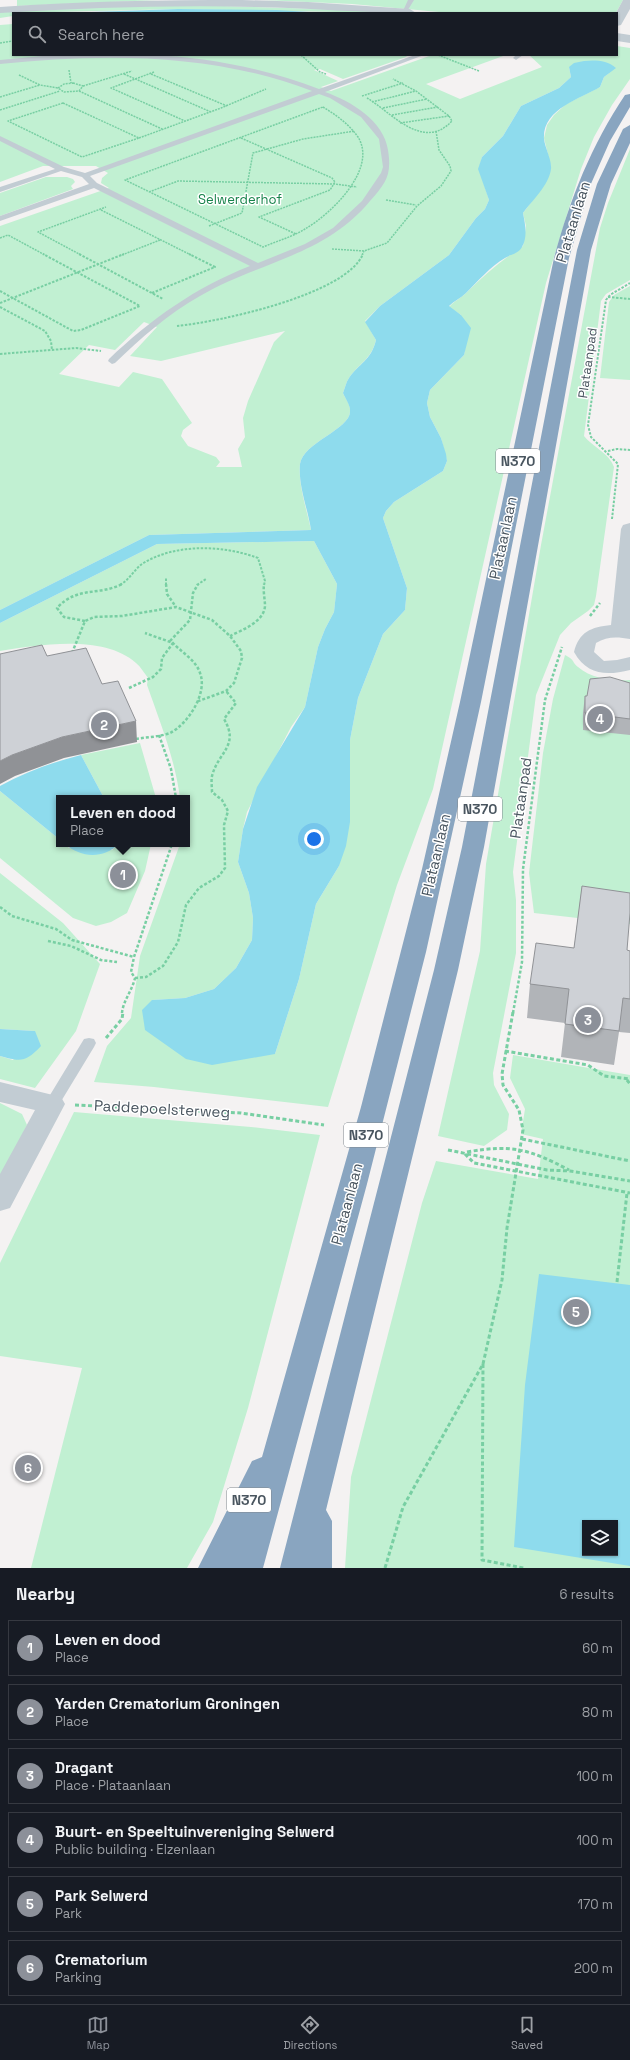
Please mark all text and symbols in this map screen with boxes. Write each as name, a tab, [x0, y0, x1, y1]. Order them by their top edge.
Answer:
search box	[12, 12, 618, 56]
icon: search	[26, 23, 48, 45]
text: Search here	[58, 25, 144, 44]
street label: Plataanlaan	[551, 179, 594, 265]
park label: Selwerderhof	[198, 191, 282, 208]
street label: Plataanpad	[574, 327, 601, 399]
road number: N370	[496, 449, 540, 473]
street label: Plataanlaan	[484, 495, 521, 581]
pin: 4	[587, 704, 613, 734]
pin: 2	[91, 710, 117, 740]
street label: Plataanpad	[505, 756, 536, 840]
popup	[56, 795, 190, 847]
road number: N370	[458, 797, 502, 821]
text: Leven en dood	[70, 803, 176, 822]
street label: Plataanlaan	[417, 812, 454, 898]
text: Place	[70, 822, 104, 839]
your location	[304, 829, 324, 849]
pin: 1	[110, 860, 136, 890]
pin: 3	[575, 1005, 601, 1035]
street label: Paddepoelsterweg	[94, 1095, 231, 1122]
road number: N370	[344, 1123, 388, 1147]
street label: Plataanlaan	[326, 1161, 367, 1247]
pin: 5	[563, 1297, 589, 1327]
pin: 6	[15, 1453, 41, 1483]
road number: N370	[227, 1488, 271, 1512]
map controls	[582, 1520, 618, 1556]
button: layers	[582, 1520, 618, 1556]
text: Nearby	[16, 1583, 75, 1605]
text: 6 results	[560, 1586, 614, 1603]
text: Leven en dood	[55, 1630, 161, 1649]
text: 1	[27, 1640, 33, 1657]
text: 60 m	[582, 1640, 613, 1657]
text: Place	[55, 1649, 89, 1666]
text: Yarden Crematorium Groningen	[55, 1694, 280, 1713]
text: 2	[26, 1704, 34, 1721]
text: 80 m	[582, 1704, 613, 1721]
text: Place	[55, 1713, 89, 1730]
text: Dragant	[55, 1758, 113, 1777]
text: 3	[26, 1768, 34, 1785]
text: 100 m	[576, 1768, 613, 1785]
text: Place · Plataanlaan	[55, 1777, 171, 1794]
text: Buurt- en Speeltuinvereniging Selwerd	[55, 1822, 334, 1841]
text: 4	[26, 1832, 34, 1849]
text: 100 m	[576, 1832, 613, 1849]
text: Public building · Elzenlaan	[55, 1841, 215, 1858]
text: Park Selwerd	[55, 1886, 148, 1905]
text: 5	[26, 1896, 34, 1913]
text: 170 m	[577, 1896, 613, 1913]
text: Park	[55, 1905, 82, 1922]
text: Crematorium	[55, 1950, 148, 1969]
text: 6	[26, 1960, 34, 1977]
text: 200 m	[574, 1960, 613, 1977]
text: Parking	[55, 1969, 102, 1986]
tab: Map	[87, 2014, 110, 2052]
tab: Directions	[283, 2014, 337, 2052]
tab: Saved	[511, 2014, 543, 2052]

